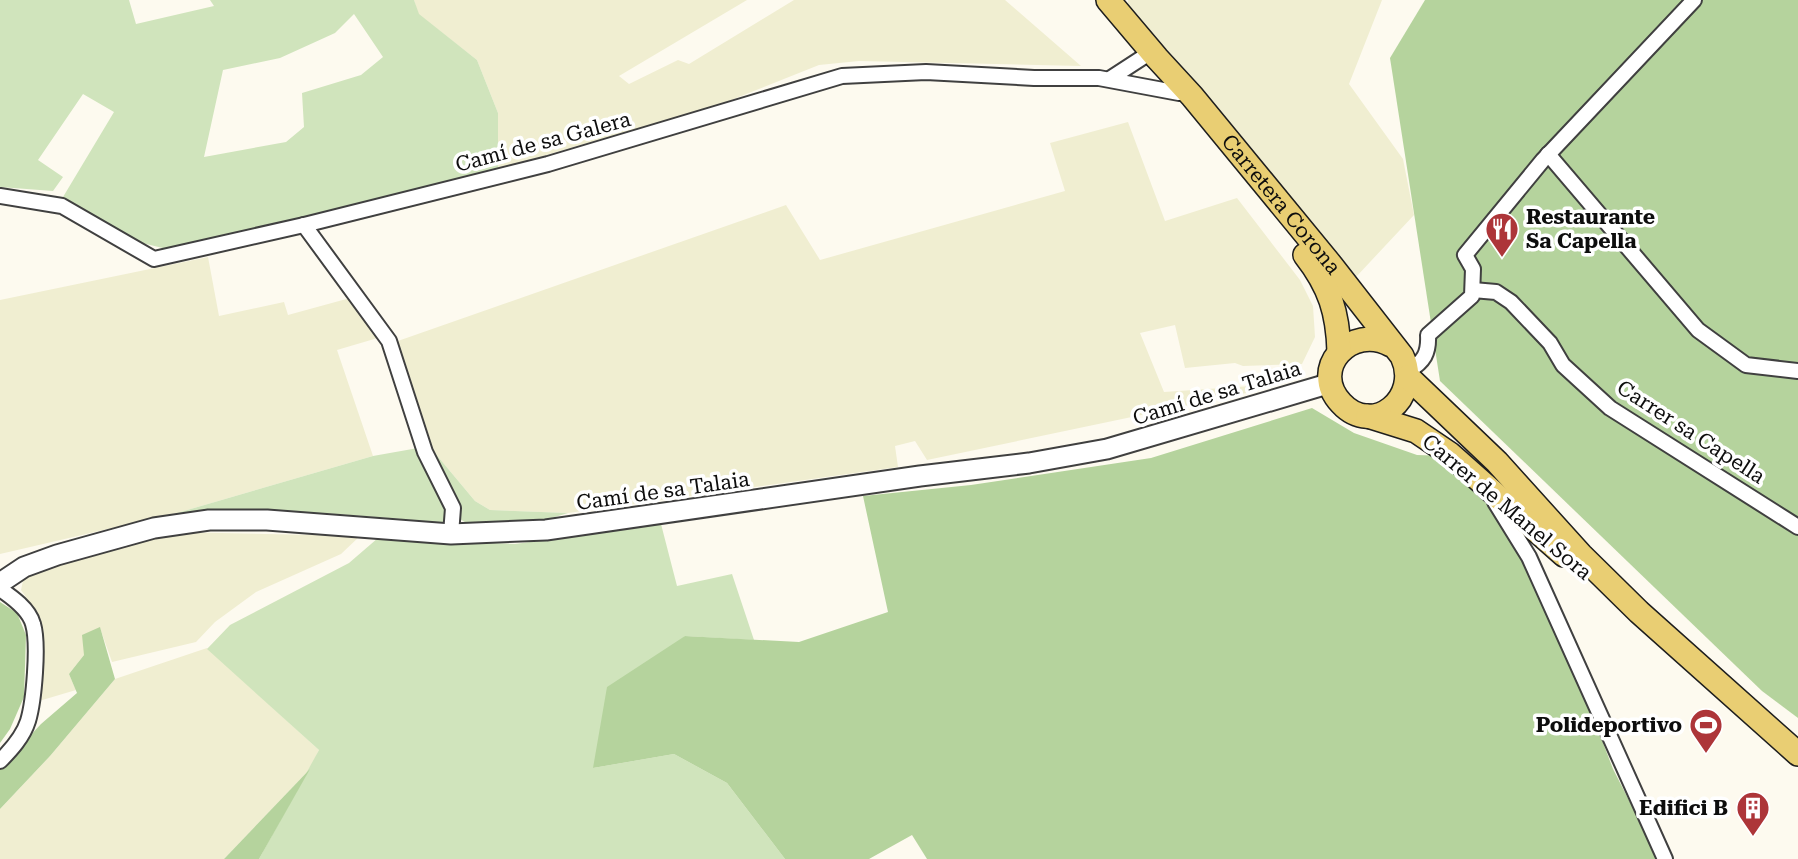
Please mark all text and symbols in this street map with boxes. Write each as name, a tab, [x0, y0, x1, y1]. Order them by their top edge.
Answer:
street label: Camí de sa Galera	[453, 107, 634, 177]
street label: Carretera Corona	[1217, 130, 1346, 280]
place label: Restaurante Sa Capella	[1526, 205, 1655, 253]
restaurant icon: Restaurante Sa Capella	[1483, 210, 1521, 259]
street label: Camí de sa Talaia	[1130, 356, 1305, 430]
street label: Carrer sa Capella	[1613, 375, 1770, 489]
street label: Carrer de Manel Sora	[1418, 429, 1597, 585]
street label: Camí de sa Talaia	[575, 467, 752, 515]
sports icon: Polideportivo	[1687, 706, 1725, 755]
place label: Polideportivo	[1536, 713, 1682, 737]
building icon: Edifici B	[1734, 789, 1772, 838]
place label: Edifici B	[1639, 796, 1728, 820]

